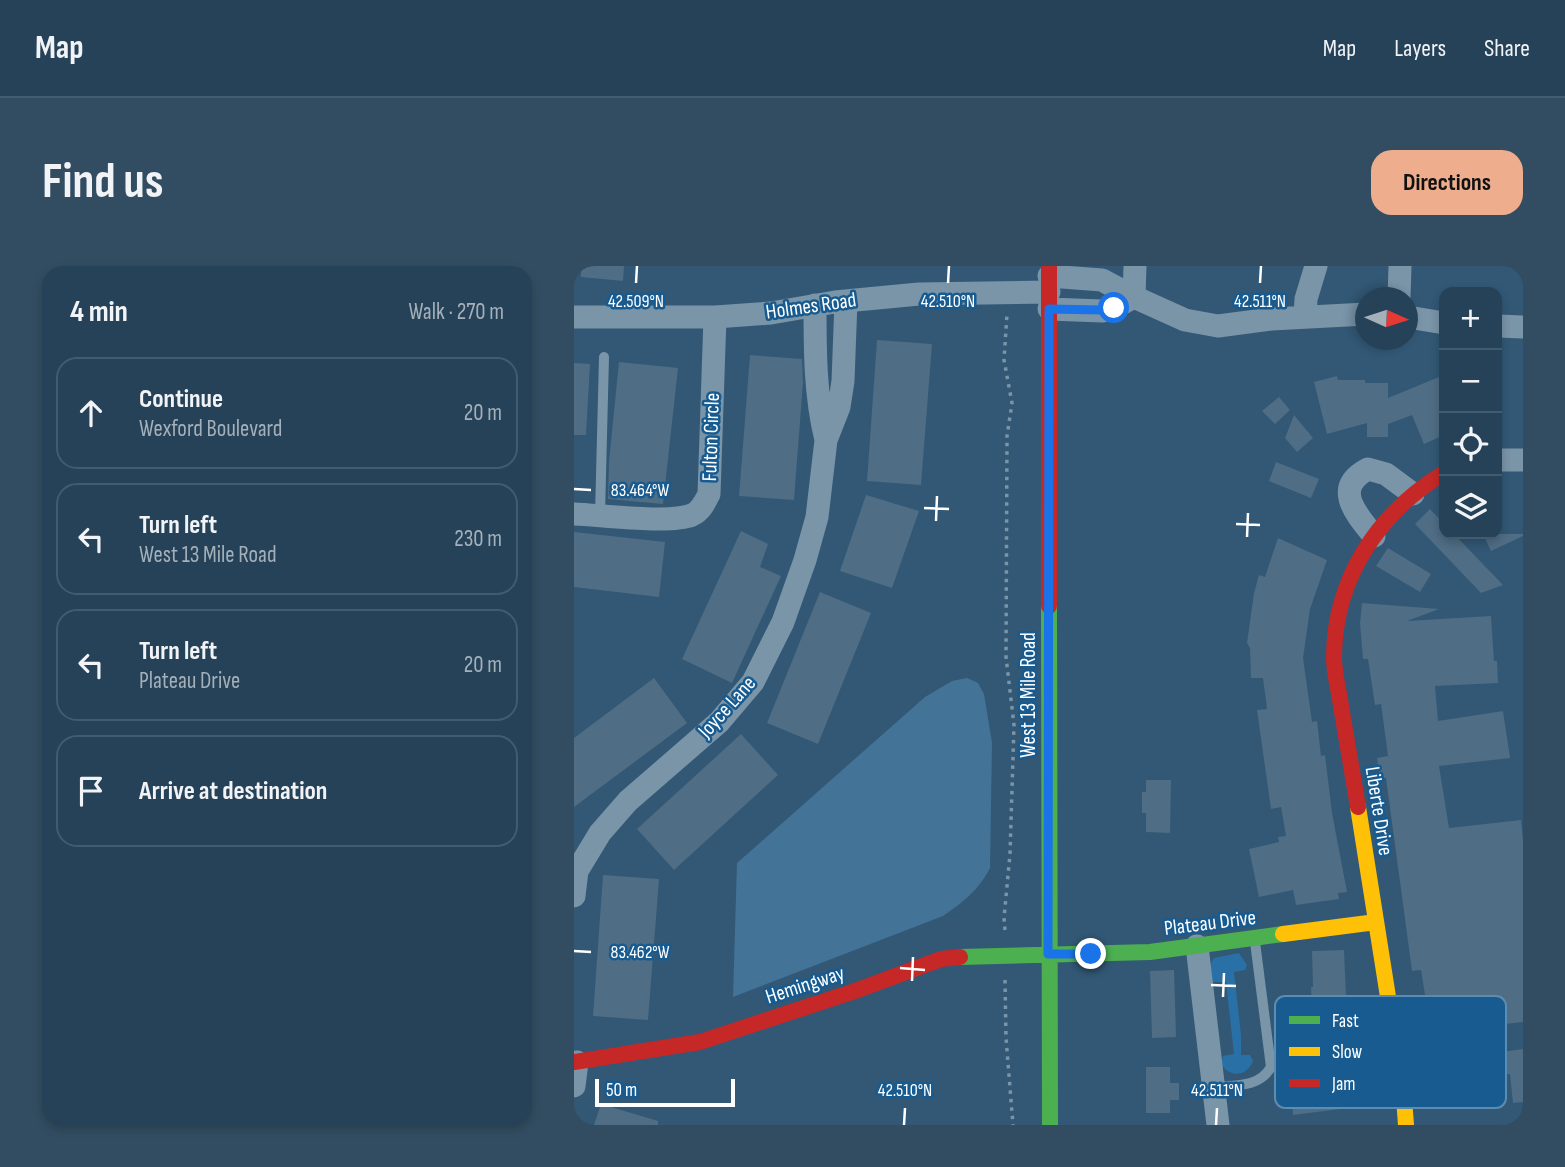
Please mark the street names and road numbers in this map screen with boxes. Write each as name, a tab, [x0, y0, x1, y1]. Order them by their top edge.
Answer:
street label: Holmes Road	[764, 287, 858, 325]
street label: Fulton Circle	[697, 392, 725, 482]
street label: West 13 Mile Road	[1016, 632, 1041, 758]
street label: Joyce Lane	[692, 671, 761, 744]
street label: Liberte Drive	[1360, 765, 1398, 857]
street label: Plateau Drive	[1163, 905, 1257, 941]
street label: Hemingway	[763, 961, 847, 1009]

